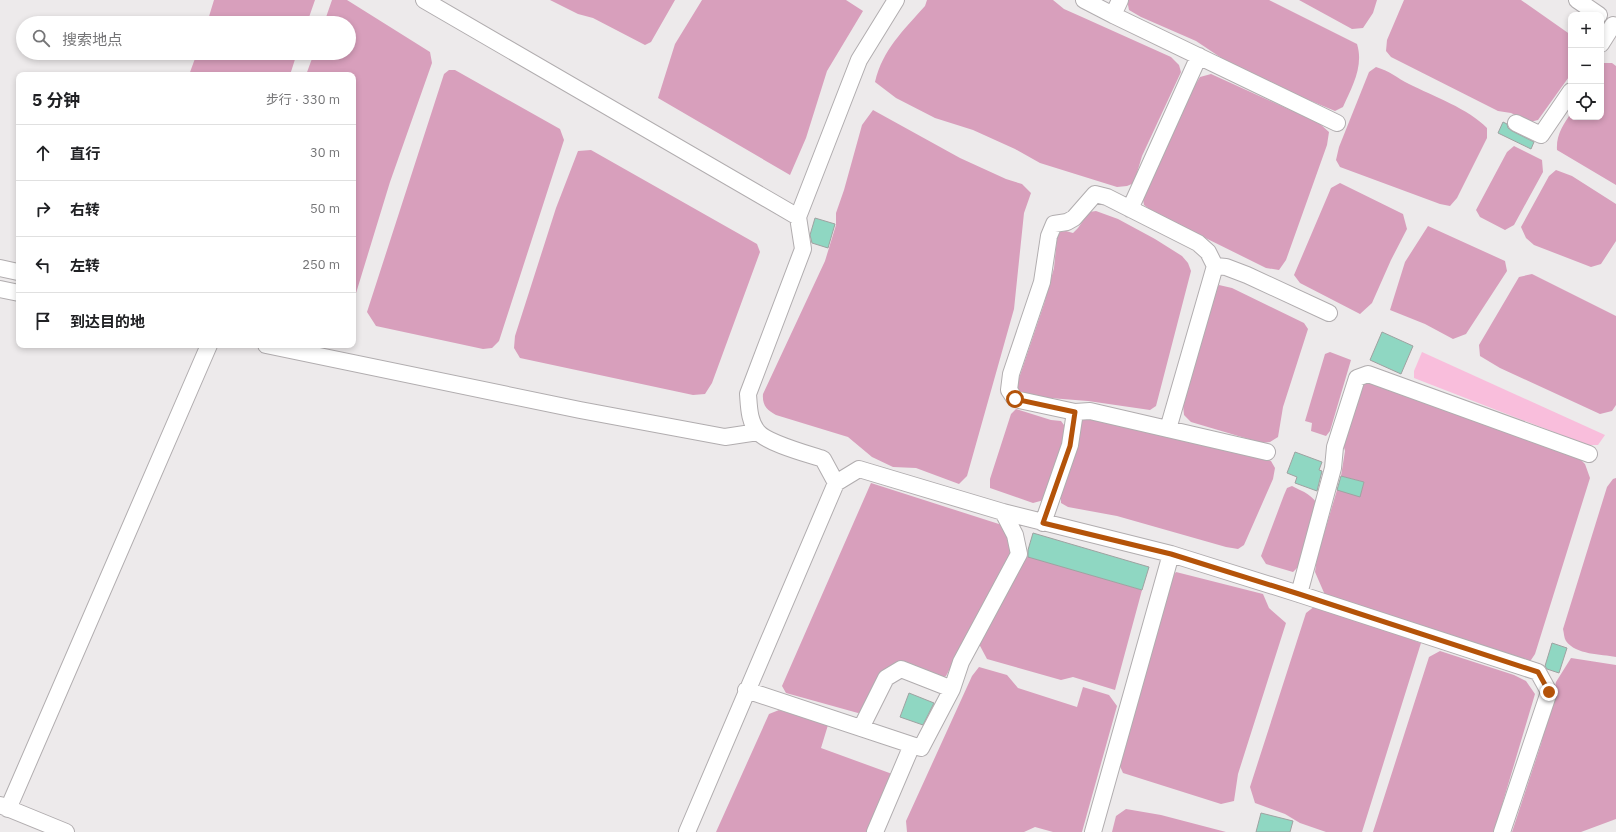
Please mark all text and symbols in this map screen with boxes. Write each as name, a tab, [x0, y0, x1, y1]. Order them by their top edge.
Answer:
map controls	[1568, 12, 1604, 120]
button: +	[1568, 12, 1604, 48]
search box	[16, 16, 356, 60]
icon: search	[30, 27, 52, 49]
text: 搜索地点	[62, 30, 122, 49]
button: −	[1568, 48, 1604, 84]
button: locate	[1568, 84, 1604, 120]
text: 5 分钟	[32, 89, 80, 111]
text: 步行 · 330 m	[266, 91, 340, 108]
icon: ahead	[32, 142, 54, 164]
text: 直行	[70, 144, 100, 163]
text: 30 m	[310, 144, 340, 161]
icon: right	[32, 198, 54, 220]
text: 右转	[70, 200, 100, 219]
text: 50 m	[310, 200, 340, 217]
icon: left	[32, 254, 54, 276]
text: 左转	[70, 256, 100, 275]
text: 250 m	[302, 256, 340, 273]
icon: arrive	[32, 310, 54, 332]
text: 到达目的地	[70, 312, 145, 331]
route start	[1006, 390, 1024, 408]
route end	[1540, 683, 1558, 701]

